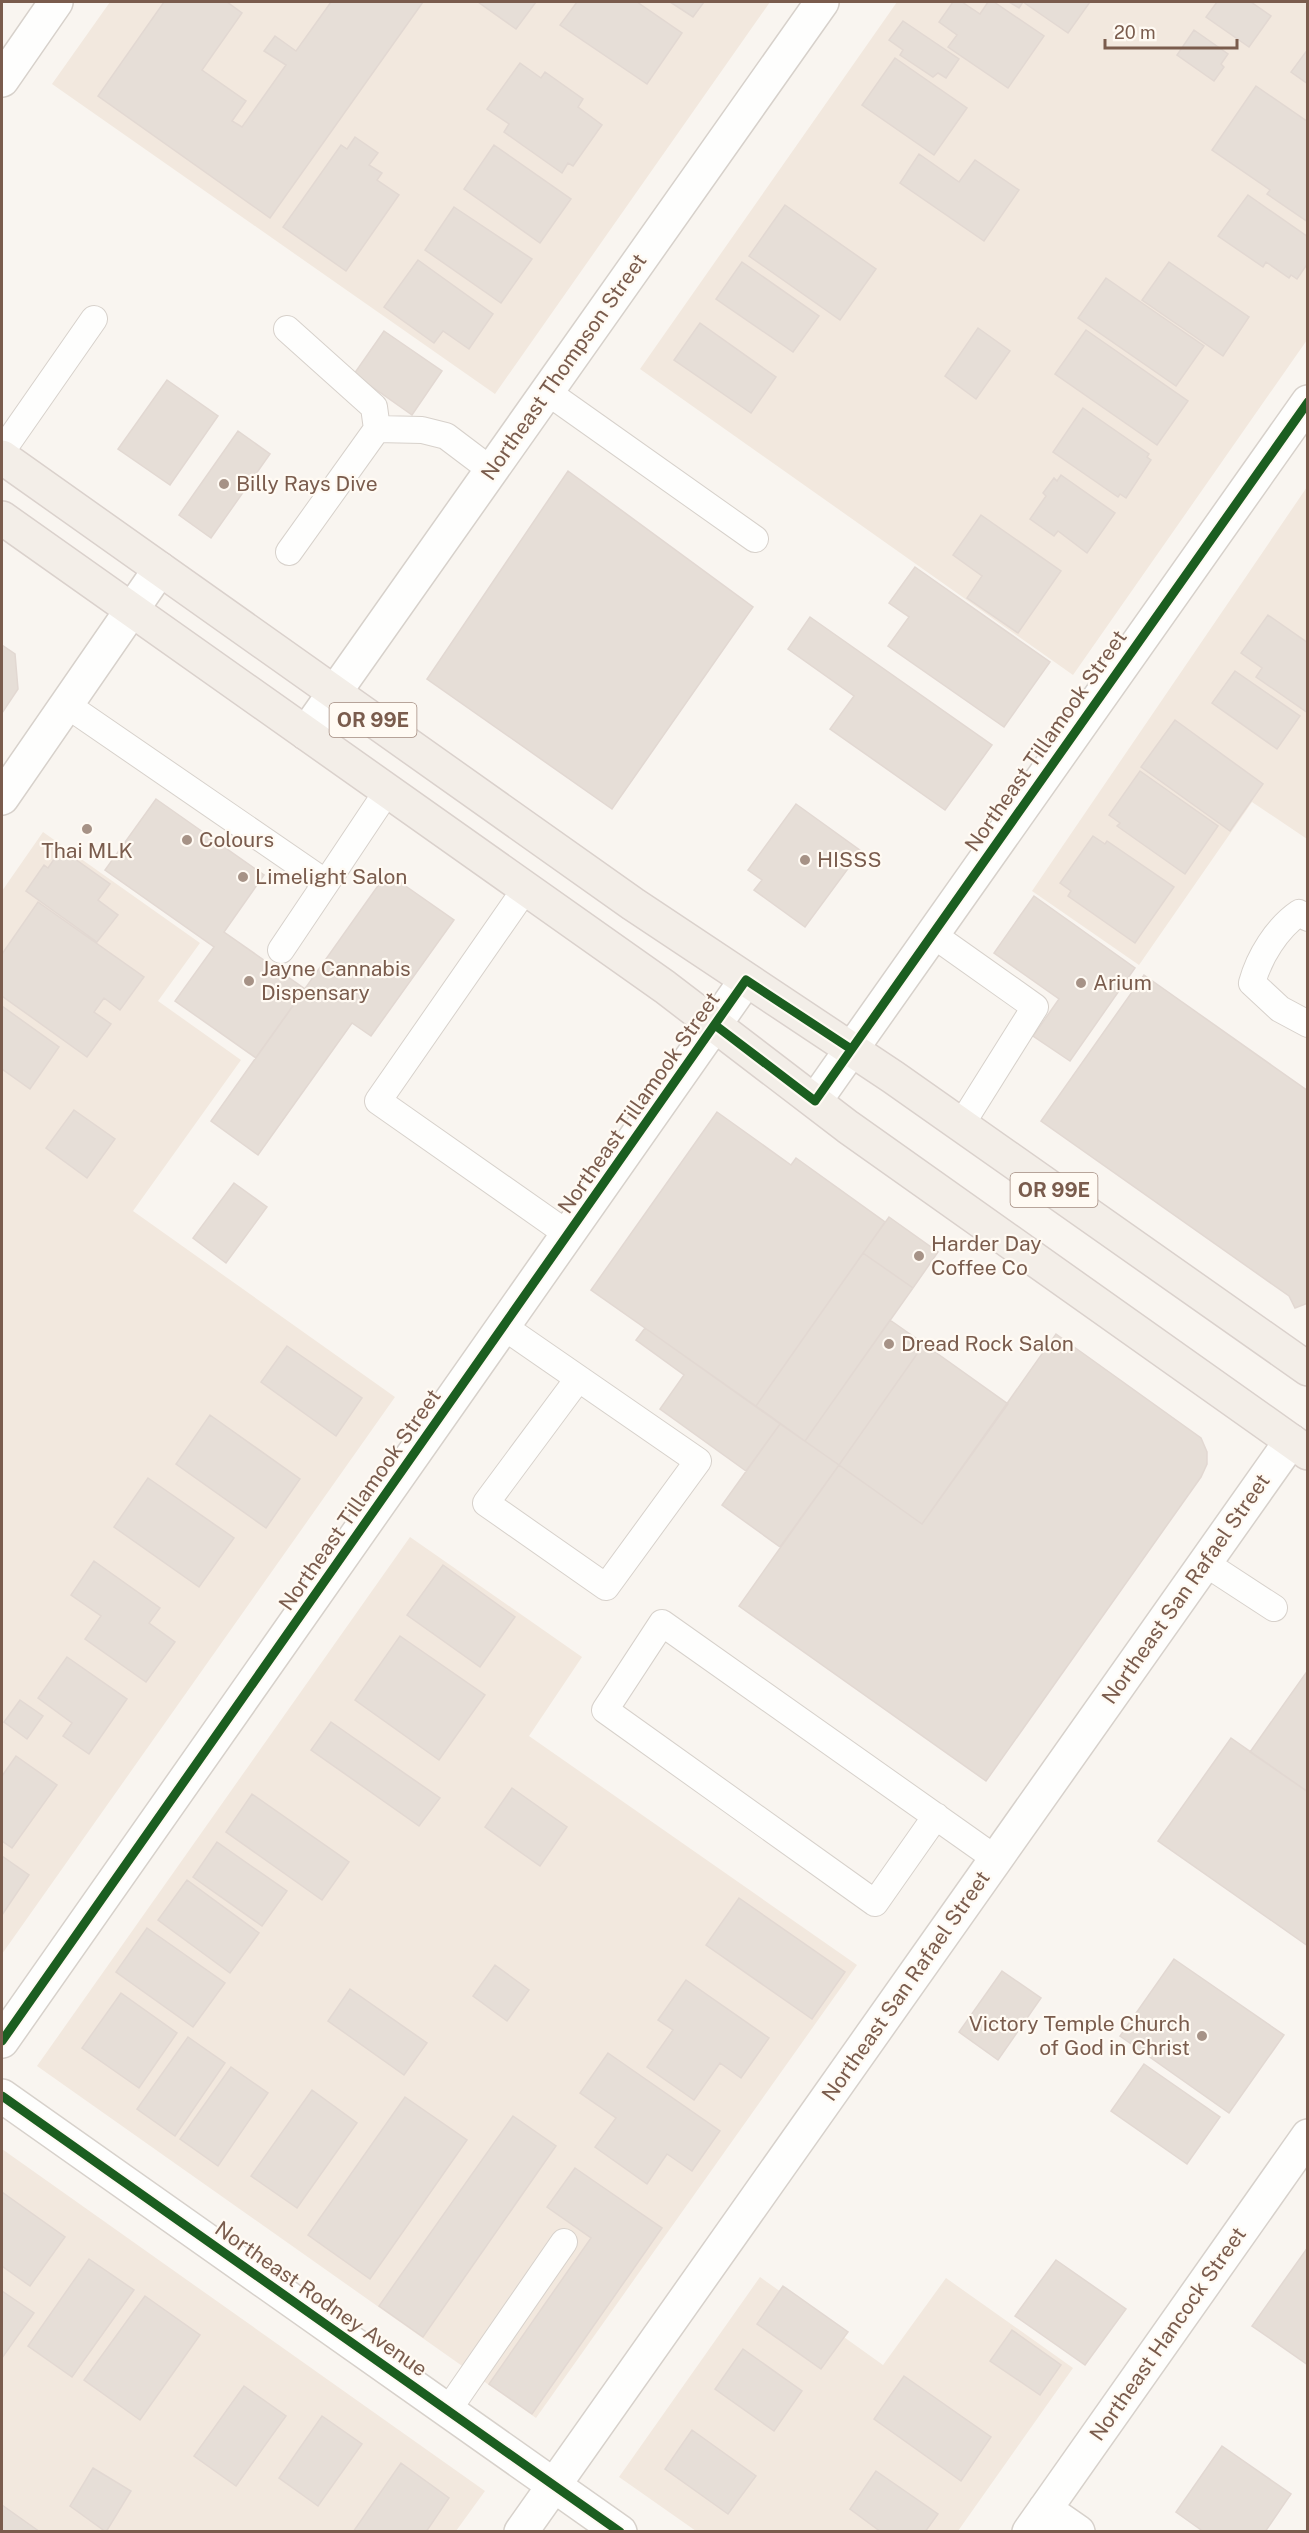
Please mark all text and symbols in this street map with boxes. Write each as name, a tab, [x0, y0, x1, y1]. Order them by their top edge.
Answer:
scale bar	[1105, 12, 1237, 50]
text: 20 m	[1114, 22, 1156, 43]
street label: Northeast Thompson Street	[476, 249, 651, 485]
place label: Billy Rays Dive	[236, 471, 378, 496]
marker: Billy Rays Dive	[217, 477, 231, 491]
street label: Northeast Tillamook Street	[959, 625, 1132, 856]
road number: OR 99E	[330, 703, 416, 737]
marker: Thai MLK	[80, 822, 94, 836]
place label: Colours	[199, 827, 274, 852]
marker: Colours	[180, 833, 194, 847]
place label: Thai MLK	[41, 838, 133, 863]
place label: HISSS	[817, 847, 882, 872]
marker: HISSS	[798, 853, 812, 867]
place label: Limelight Salon	[255, 864, 407, 889]
marker: Limelight Salon	[236, 870, 250, 884]
place label: Jayne Cannabis Dispensary	[261, 956, 411, 1005]
place label: Arium	[1093, 970, 1152, 995]
marker: Jayne Cannabis Dispensary	[242, 974, 256, 988]
marker: Arium	[1074, 976, 1088, 990]
street label: Northeast Tillamook Street	[552, 987, 725, 1218]
road number: OR 99E	[1010, 1173, 1098, 1207]
place label: Harder Day Coffee Co	[931, 1231, 1041, 1280]
marker: Harder Day Coffee Co	[912, 1249, 926, 1263]
place label: Dread Rock Salon	[901, 1331, 1074, 1356]
marker: Dread Rock Salon	[882, 1337, 896, 1351]
street label: Northeast Tillamook Street	[273, 1384, 446, 1615]
street label: Northeast San Rafael Street	[1096, 1469, 1275, 1709]
street label: Northeast San Rafael Street	[816, 1866, 995, 2106]
place label: Victory Temple Church of God in Christ	[969, 2011, 1190, 2060]
marker: Victory Temple Church of God in Christ	[1195, 2029, 1209, 2043]
street label: Northeast Rodney Avenue	[210, 2216, 432, 2381]
street label: Northeast Hancock Street	[1084, 2222, 1251, 2445]

